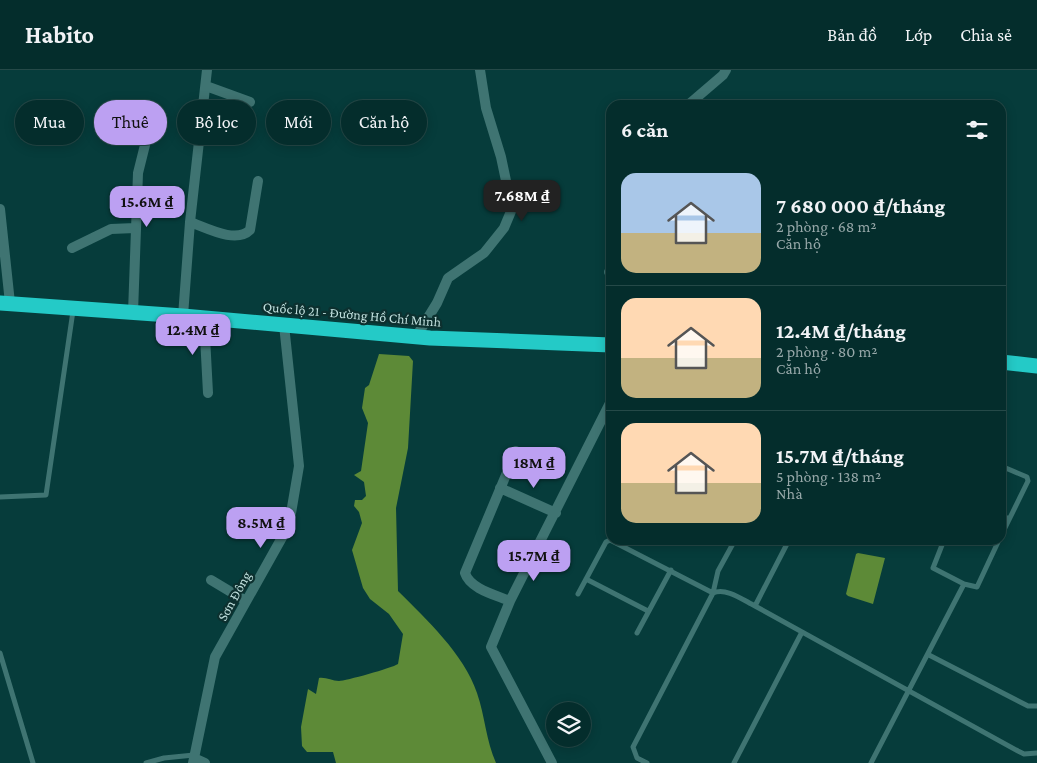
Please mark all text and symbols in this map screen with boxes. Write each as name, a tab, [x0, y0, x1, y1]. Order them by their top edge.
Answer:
text: Habito	[25, 21, 94, 48]
text: Bản đồ	[827, 25, 877, 45]
text: Lớp	[905, 25, 932, 45]
text: Chia sẻ	[960, 25, 1012, 45]
chip: Mua	[15, 100, 84, 145]
chip: Thuê	[94, 100, 167, 145]
chip: Bộ lọc	[177, 100, 256, 145]
chip: Mới	[266, 100, 331, 145]
chip: Căn hộ	[341, 100, 427, 145]
icon: filters	[963, 116, 991, 144]
text: 6 căn	[621, 118, 668, 142]
pin: 7.68M ₫	[476, 180, 568, 222]
pin: 15.6M ₫	[101, 186, 193, 228]
text: 7.68M ₫	[494, 187, 550, 204]
text: 15.6M ₫	[121, 193, 173, 210]
icon: home	[661, 193, 721, 253]
text: 7 680 000 ₫/tháng	[776, 194, 945, 218]
text: 2 phòng · 68 m²	[776, 218, 877, 235]
text: Căn hộ	[776, 235, 821, 252]
street label: Quốc lộ 21 - Đường Hồ Chí Minh	[262, 298, 442, 330]
pin: 12.4M ₫	[147, 314, 239, 356]
icon: home	[661, 318, 721, 378]
text: 12.4M ₫/tháng	[776, 319, 906, 343]
text: 12.4M ₫	[167, 321, 219, 338]
text: 2 phòng · 80 m²	[776, 343, 877, 360]
text: Căn hộ	[776, 360, 821, 377]
icon: home	[661, 443, 721, 503]
text: 15.7M ₫/tháng	[776, 444, 904, 468]
pin: 18M ₫	[499, 446, 569, 489]
text: 18M ₫	[513, 454, 555, 471]
text: 5 phòng · 138 m²	[776, 468, 881, 485]
text: Nhà	[776, 485, 803, 502]
pin: 8.5M ₫	[220, 506, 302, 549]
text: 8.5M ₫	[237, 514, 285, 531]
pin: 15.7M ₫	[488, 540, 580, 582]
text: 15.7M ₫	[508, 547, 560, 564]
street label: Sơn Đông	[214, 568, 254, 624]
map controls	[546, 702, 591, 747]
button: layers	[546, 702, 591, 747]

